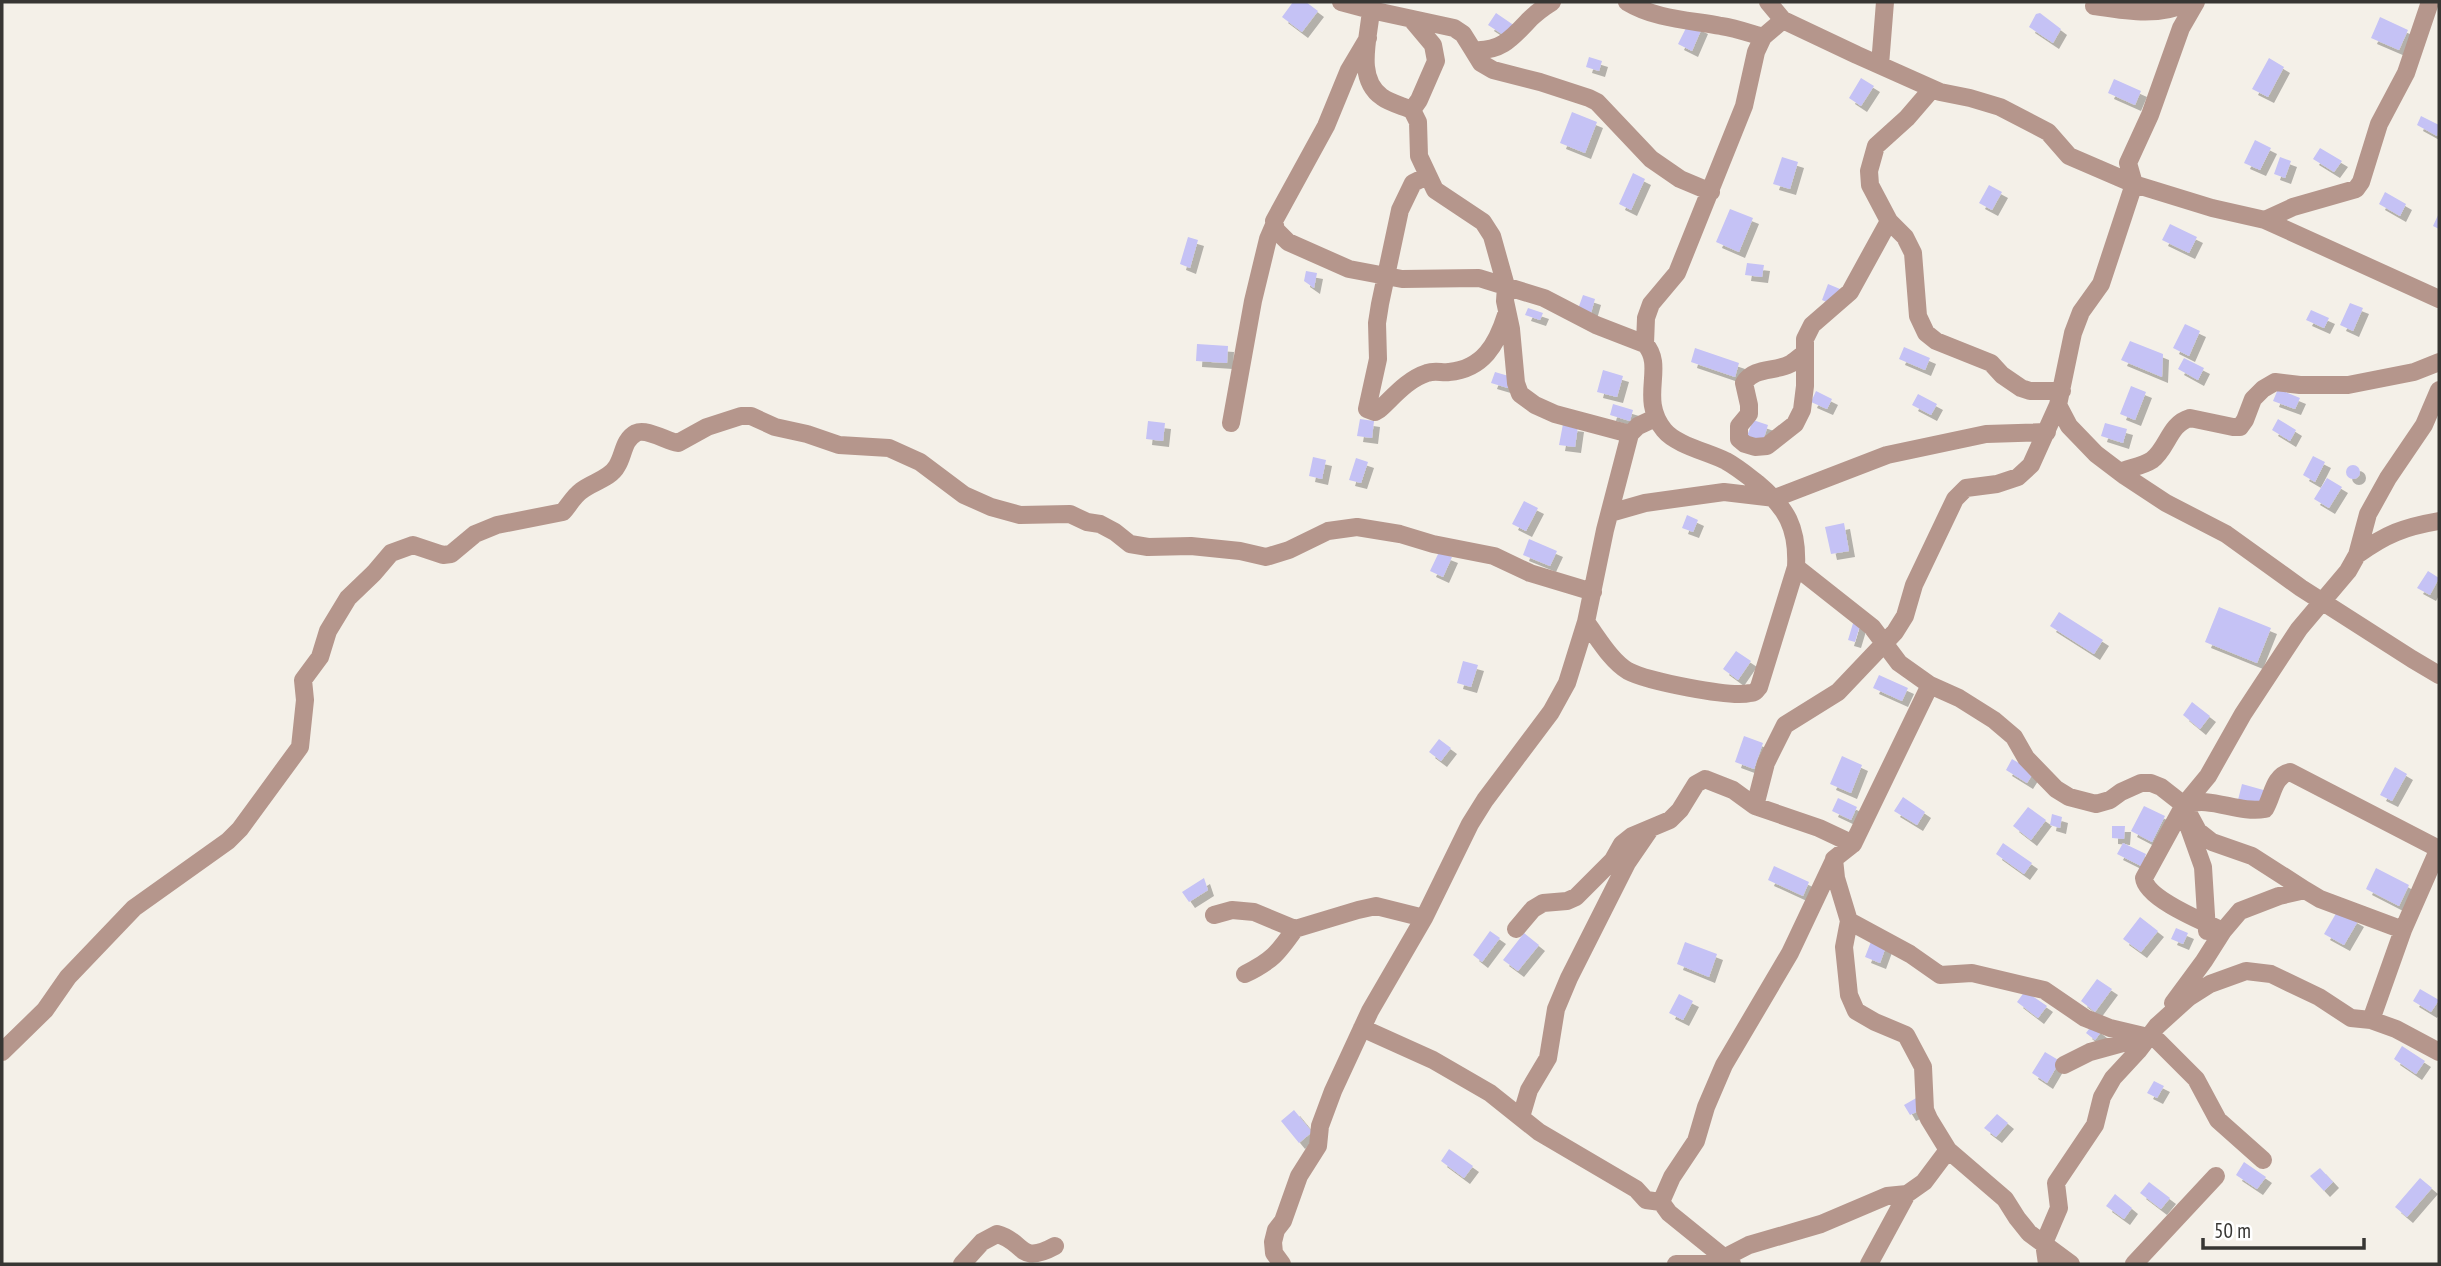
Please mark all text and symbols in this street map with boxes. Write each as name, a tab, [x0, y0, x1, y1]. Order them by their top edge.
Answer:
scale bar	[2203, 1206, 2364, 1250]
text: 50 m	[2214, 1217, 2251, 1244]

